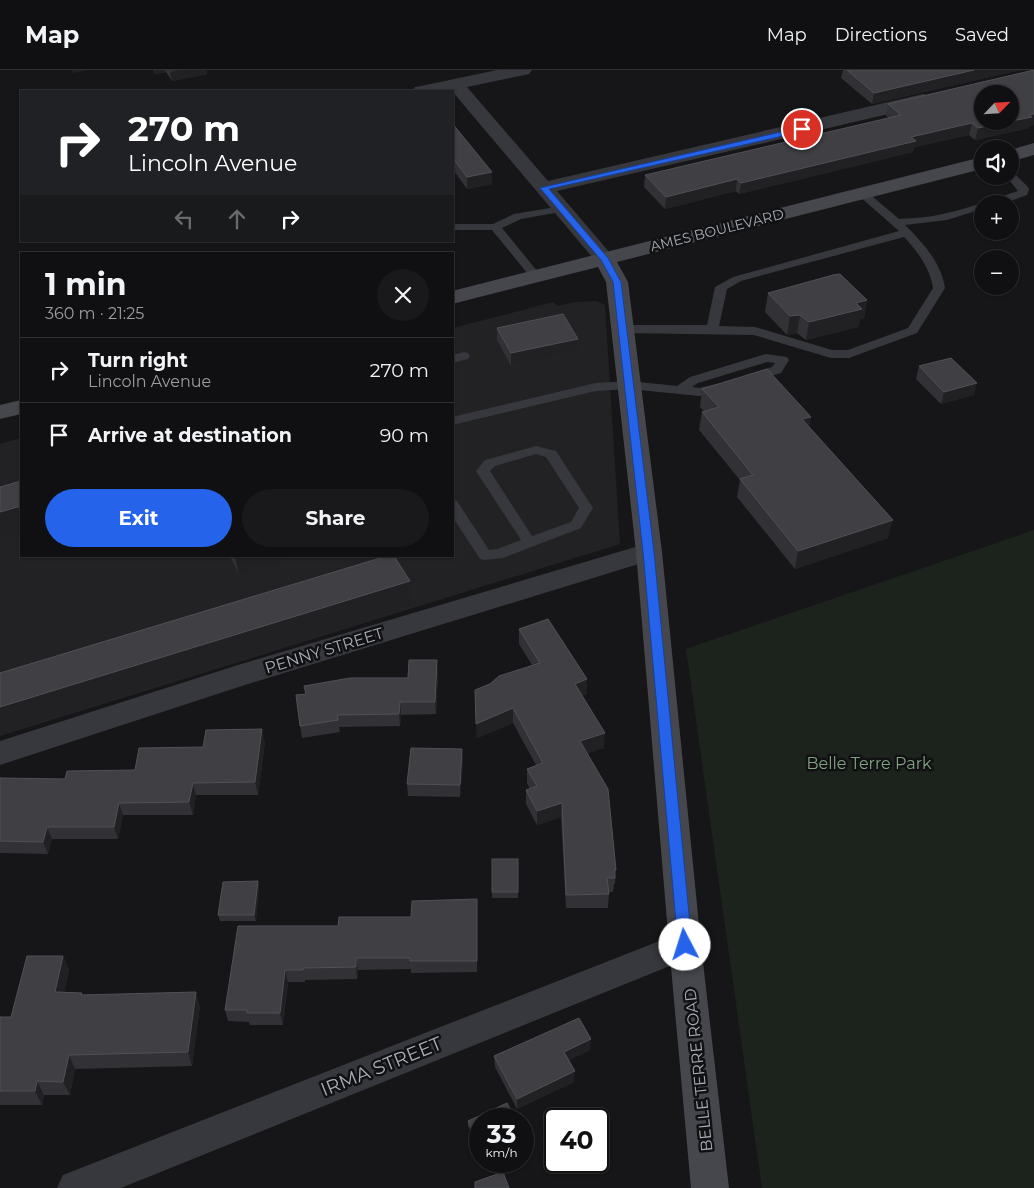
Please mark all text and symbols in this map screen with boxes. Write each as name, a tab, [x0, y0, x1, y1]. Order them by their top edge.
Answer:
text: Map	[25, 20, 79, 49]
text: Map	[767, 24, 807, 46]
text: Directions	[835, 24, 927, 46]
text: Saved	[955, 24, 1009, 46]
north arrow	[974, 85, 1019, 130]
map controls	[974, 85, 1019, 295]
text: 270 m	[128, 107, 240, 150]
pin	[781, 108, 823, 150]
icon: right	[45, 110, 110, 175]
icon: arrive	[788, 115, 816, 143]
button: sound	[974, 140, 1019, 185]
text: Lincoln Avenue	[128, 150, 297, 177]
button: +	[974, 195, 1019, 240]
icon: left	[170, 205, 198, 233]
icon: ahead	[223, 205, 251, 233]
icon: right	[276, 205, 304, 233]
street label: AMES BOULEVARD	[648, 205, 786, 255]
button: −	[974, 250, 1019, 295]
text: 1 min	[45, 266, 126, 303]
button: close	[377, 269, 429, 321]
text: 360 m · 21:25	[45, 304, 144, 323]
text: Turn right	[88, 349, 188, 372]
icon: right	[45, 356, 73, 384]
text: 270 m	[370, 359, 429, 382]
text: Lincoln Avenue	[88, 372, 211, 391]
icon: arrive	[45, 421, 73, 449]
text: Arrive at destination	[88, 424, 292, 447]
text: 90 m	[380, 424, 429, 447]
button: Exit	[45, 489, 232, 547]
button: Share	[242, 489, 429, 547]
street label: PENNY STREET	[262, 623, 387, 678]
park label: Belle Terre Park	[806, 754, 932, 773]
position arrow	[658, 918, 710, 970]
street label: BELLE TERRE ROAD	[680, 987, 717, 1152]
street label: IRMA STREET	[317, 1032, 445, 1101]
speed limit sign: 40	[544, 1108, 609, 1173]
text: 33	[487, 1119, 516, 1149]
text: km/h	[485, 1145, 518, 1160]

